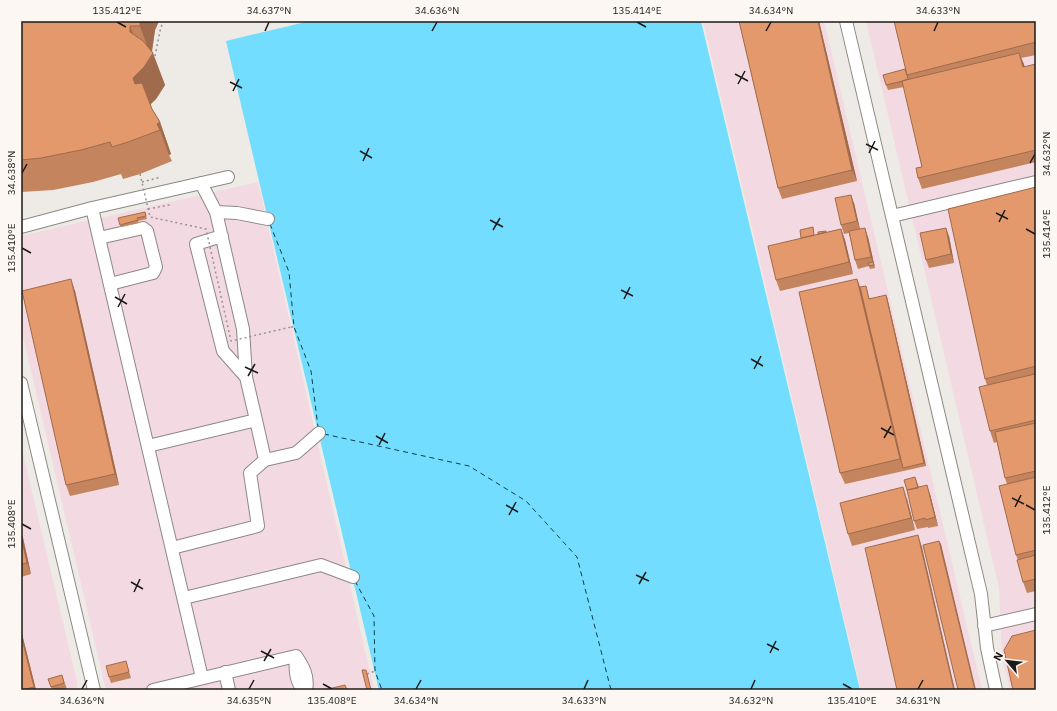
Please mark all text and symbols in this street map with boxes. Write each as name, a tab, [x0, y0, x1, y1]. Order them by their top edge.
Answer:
text: 135.412°E	[92, 4, 142, 17]
text: 34.637°N	[247, 4, 291, 17]
text: 34.636°N	[415, 4, 459, 17]
text: 135.414°E	[612, 4, 662, 17]
text: 34.634°N	[749, 4, 793, 17]
text: 34.633°N	[916, 4, 960, 17]
text: 34.632°N	[1040, 132, 1053, 176]
text: 34.638°N	[5, 151, 18, 195]
text: 135.414°E	[1040, 209, 1053, 259]
text: 135.410°E	[5, 223, 18, 273]
text: 135.412°E	[1040, 485, 1053, 535]
text: 135.408°E	[5, 499, 18, 549]
north arrow	[987, 641, 1027, 681]
text: N	[990, 649, 1006, 663]
text: 34.636°N	[60, 694, 104, 707]
text: 34.635°N	[227, 694, 271, 707]
text: 135.408°E	[307, 694, 357, 707]
text: 34.634°N	[394, 694, 438, 707]
text: 34.633°N	[562, 694, 606, 707]
text: 34.632°N	[729, 694, 773, 707]
text: 135.410°E	[827, 694, 877, 707]
text: 34.631°N	[896, 694, 940, 707]

